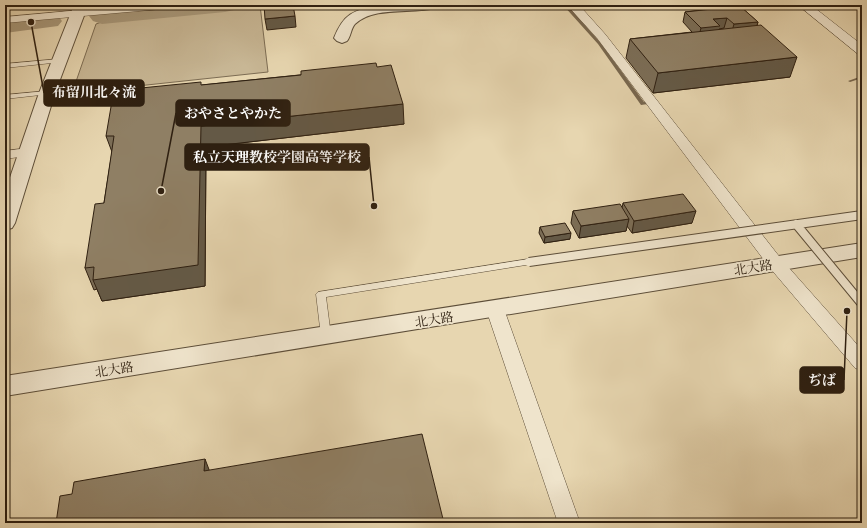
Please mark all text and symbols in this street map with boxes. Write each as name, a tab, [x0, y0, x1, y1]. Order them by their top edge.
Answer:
callout: 布留川北々流	[44, 80, 144, 106]
text: 布留川北々流	[52, 84, 136, 101]
callout: おやさとやかた	[176, 100, 290, 126]
text: おやさとやかた	[184, 105, 282, 122]
callout: 私立天理教校学園高等学校	[185, 144, 369, 170]
text: 私立天理教校学園高等学校	[193, 149, 361, 166]
street label: 北大路	[733, 257, 774, 279]
street label: 北大路	[414, 309, 455, 331]
street label: 北大路	[94, 359, 135, 381]
callout: ぢば	[800, 367, 844, 393]
text: ぢば	[808, 372, 836, 389]

